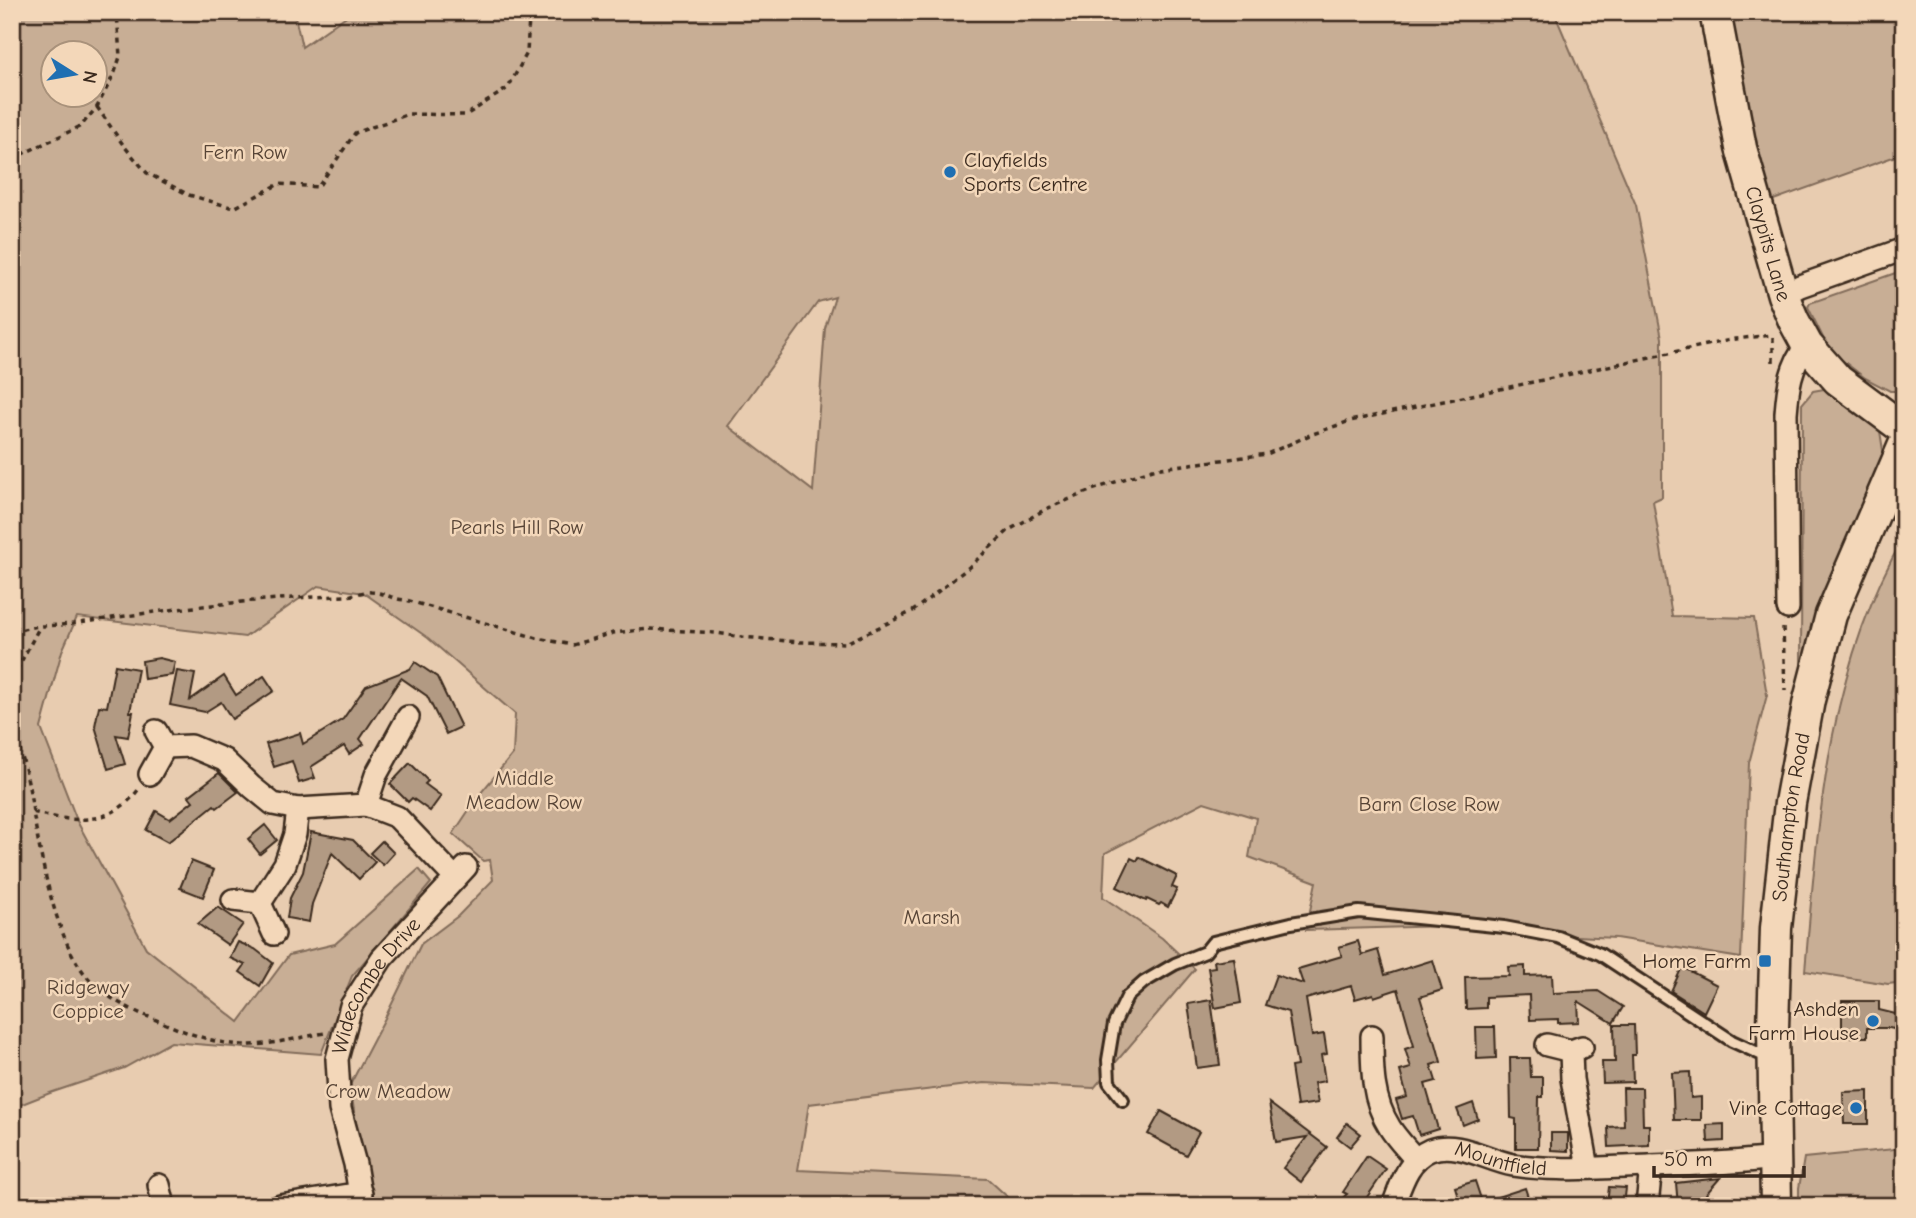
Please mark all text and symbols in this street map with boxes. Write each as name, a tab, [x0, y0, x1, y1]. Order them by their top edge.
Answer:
north arrow	[38, 38, 108, 108]
text: N	[78, 69, 102, 85]
park label: Fern Row	[203, 140, 288, 164]
place label: Clayfields Sports Centre	[964, 148, 1087, 196]
marker: Clayfields Sports Centre	[942, 164, 958, 180]
street label: Claypits Lane	[1741, 183, 1796, 305]
park label: Pearls Hill Row	[451, 515, 584, 539]
street label: Southampton Road	[1767, 731, 1815, 903]
park label: Middle Meadow Row	[466, 766, 583, 814]
park label: Barn Close Row	[1358, 792, 1500, 816]
park label: Marsh	[904, 905, 960, 929]
street label: Widecombe Drive	[327, 912, 425, 1057]
place label: Home Farm	[1642, 949, 1751, 973]
marker: Home Farm	[1757, 953, 1773, 969]
park label: Ridgeway Coppice	[47, 975, 130, 1023]
place label: Ashden Farm House	[1748, 997, 1859, 1045]
marker: Ashden Farm House	[1865, 1013, 1881, 1029]
park label: Crow Meadow	[326, 1079, 451, 1103]
place label: Vine Cottage	[1729, 1096, 1842, 1120]
marker: Vine Cottage	[1848, 1100, 1864, 1116]
scale bar	[1654, 1134, 1804, 1178]
street label: Mountfield	[1453, 1136, 1547, 1180]
text: 50 m	[1664, 1147, 1713, 1171]

